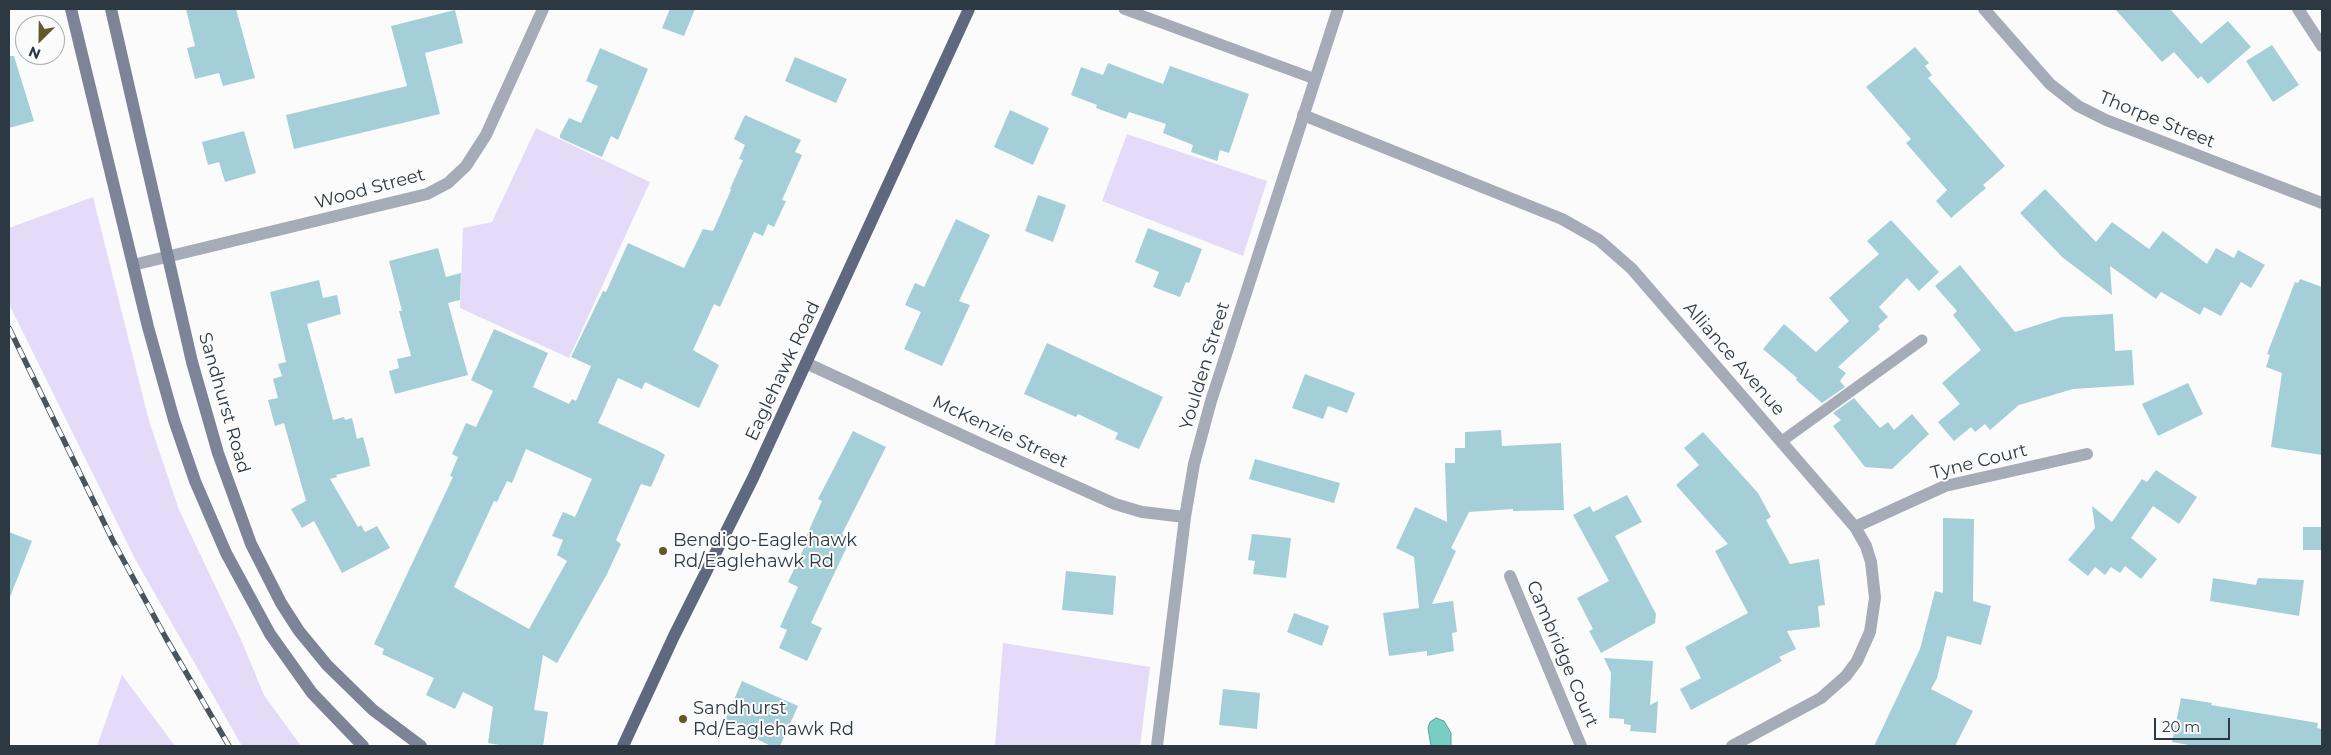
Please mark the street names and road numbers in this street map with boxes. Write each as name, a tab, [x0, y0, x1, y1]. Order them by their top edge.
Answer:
street label: Thorpe Street	[2096, 87, 2218, 153]
street label: Wood Street	[313, 164, 427, 214]
street label: Eaglehawk Road	[741, 298, 825, 444]
street label: Alliance Avenue	[1679, 298, 1789, 420]
street label: Youlden Street	[1175, 299, 1235, 433]
street label: Sandhurst Road	[194, 330, 254, 476]
street label: McKenzie Street	[929, 391, 1071, 473]
street label: Tyne Court	[1929, 440, 2029, 484]
street label: Cambridge Court	[1521, 577, 1603, 731]

